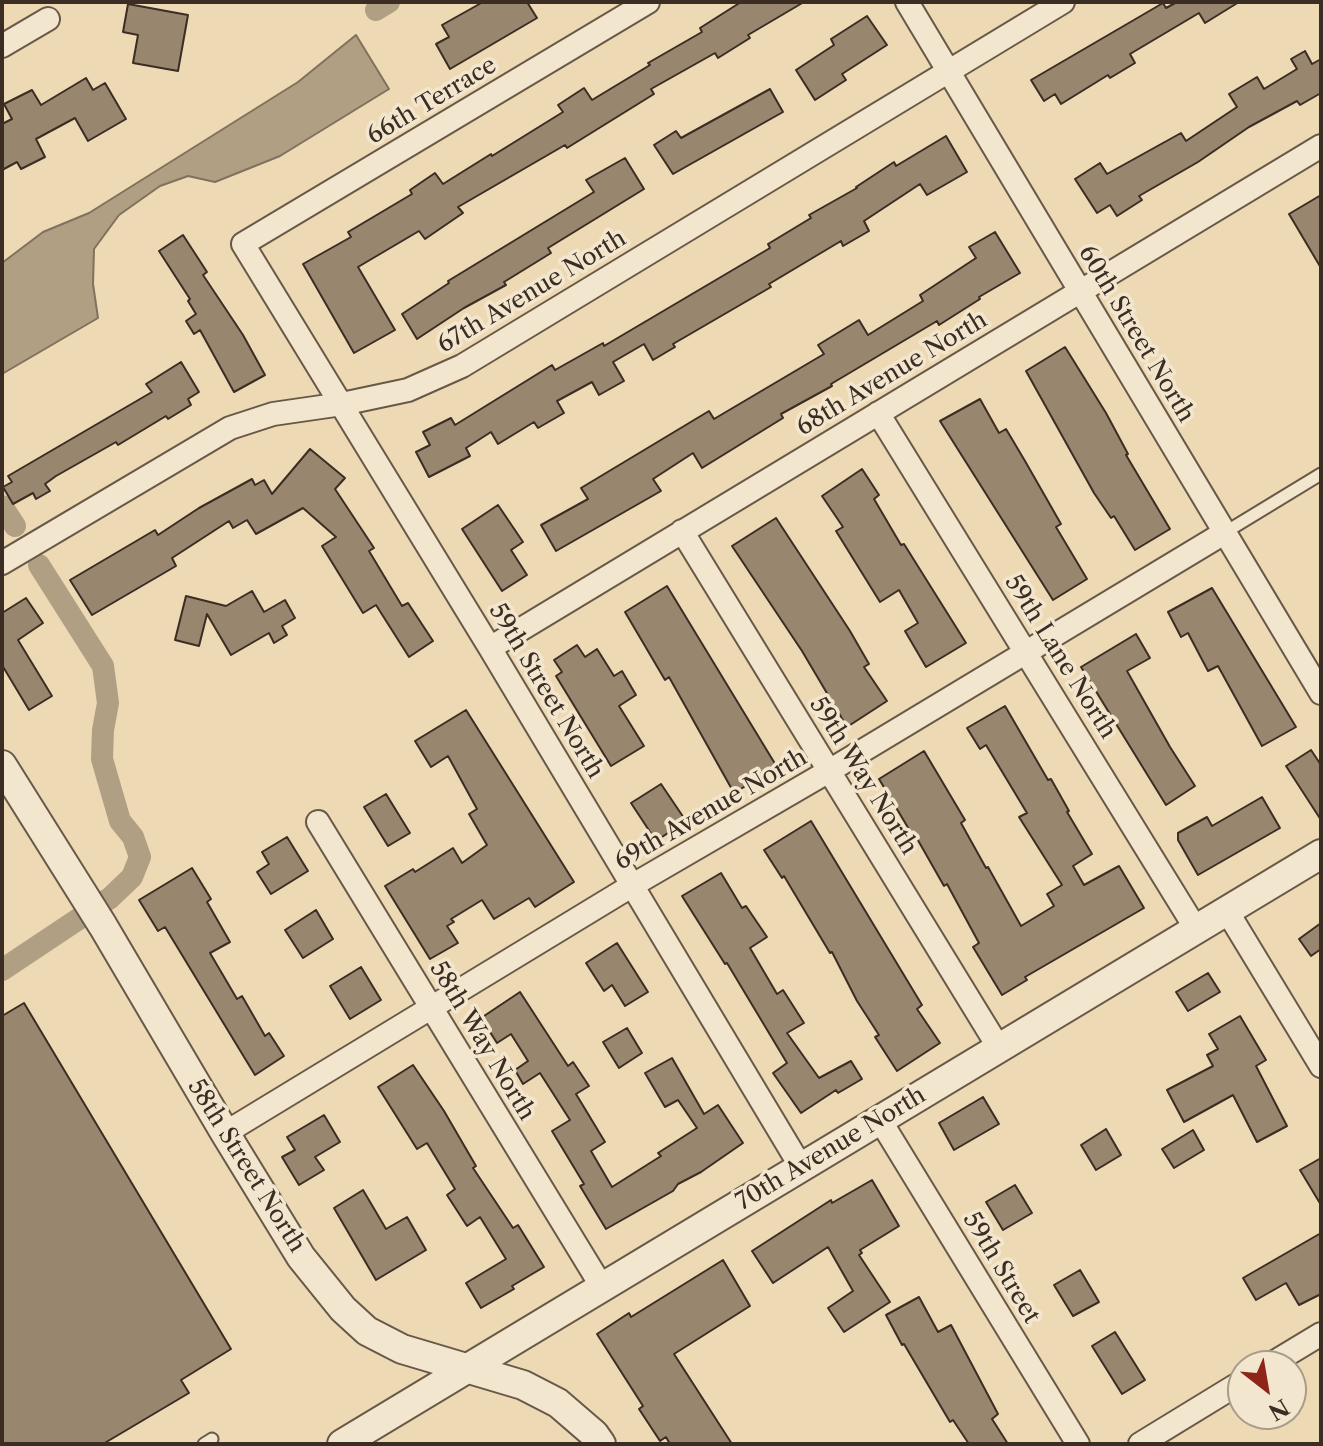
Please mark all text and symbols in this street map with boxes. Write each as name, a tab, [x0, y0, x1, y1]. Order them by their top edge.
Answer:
street label: 66th Terrace	[362, 51, 502, 151]
street label: 67th Avenue North	[433, 224, 631, 360]
street label: 60th Street North	[1072, 240, 1200, 428]
street label: 68th Avenue North	[791, 306, 993, 442]
street label: 59th Lane North	[998, 570, 1122, 744]
street label: 59th Street North	[482, 598, 610, 784]
street label: 59th Way North	[803, 692, 923, 860]
street label: 69th Avenue North	[610, 743, 812, 877]
street label: 58th Way North	[423, 956, 541, 1126]
street label: 58th Street North	[181, 1074, 311, 1258]
street label: 70th Avenue North	[731, 1081, 931, 1217]
street label: 59th Street	[956, 1207, 1046, 1329]
north arrow	[1227, 1350, 1307, 1430]
text: N	[1263, 1393, 1294, 1426]

